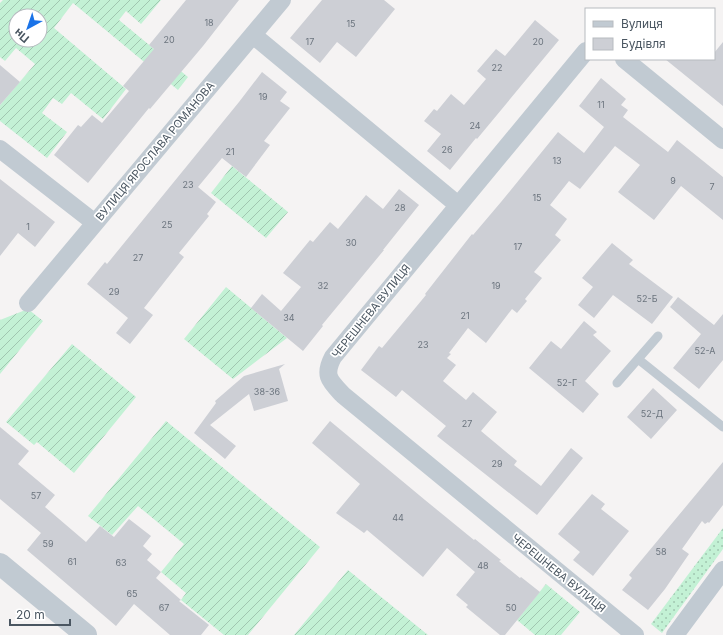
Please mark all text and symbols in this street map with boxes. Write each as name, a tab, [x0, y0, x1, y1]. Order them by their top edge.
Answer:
north arrow	[8, 8, 48, 48]
legend	[585, 8, 715, 60]
text: Вулиця	[621, 16, 663, 31]
house number: 18	[204, 17, 214, 28]
house number: 15	[346, 18, 356, 29]
text: Пн	[11, 25, 32, 46]
house number: 20	[163, 34, 175, 45]
house number: 17	[306, 36, 314, 47]
house number: 20	[532, 36, 544, 47]
text: Будівля	[621, 36, 666, 51]
house number: 22	[492, 62, 502, 73]
street label: ВУЛИЦЯ ЯРОСЛАВА РОМАНОВА	[93, 78, 218, 223]
house number: 19	[258, 91, 268, 102]
house number: 11	[597, 99, 605, 110]
house number: 24	[469, 120, 481, 131]
house number: 26	[441, 144, 453, 155]
house number: 21	[225, 146, 235, 157]
house number: 13	[552, 155, 562, 166]
house number: 9	[670, 175, 676, 186]
house number: 23	[182, 179, 194, 190]
house number: 7	[709, 181, 715, 192]
house number: 15	[532, 192, 542, 203]
house number: 28	[394, 202, 406, 213]
house number: 25	[162, 219, 172, 230]
house number: 1	[26, 221, 30, 232]
house number: 30	[345, 237, 357, 248]
house number: 17	[514, 241, 522, 252]
house number: 27	[133, 252, 143, 263]
street label: ЧЕРЕШНЕВА ВУЛИЦЯ	[329, 261, 413, 361]
house number: 32	[317, 280, 329, 291]
house number: 19	[491, 280, 501, 291]
house number: 29	[108, 286, 120, 297]
house number: 52-Б	[637, 293, 658, 304]
house number: 21	[460, 310, 470, 321]
house number: 34	[283, 312, 295, 323]
house number: 23	[417, 339, 429, 350]
house number: 52-А	[694, 345, 716, 356]
house number: 52-Г	[557, 377, 577, 388]
house number: 38-36	[254, 386, 281, 397]
house number: 52-Д	[641, 408, 663, 419]
house number: 27	[462, 418, 472, 429]
house number: 29	[491, 458, 503, 469]
house number: 57	[31, 490, 41, 501]
house number: 44	[392, 512, 404, 523]
street label: ЧЕРЕШНЕВА ВУЛИЦЯ	[509, 531, 609, 615]
house number: 59	[42, 538, 54, 549]
house number: 58	[655, 546, 667, 557]
house number: 61	[67, 556, 77, 567]
house number: 63	[115, 557, 127, 568]
house number: 48	[477, 560, 489, 571]
house number: 65	[126, 588, 138, 599]
scale bar	[10, 601, 70, 627]
house number: 67	[159, 602, 169, 613]
house number: 50	[505, 602, 517, 613]
text: 20 m	[16, 607, 45, 622]

